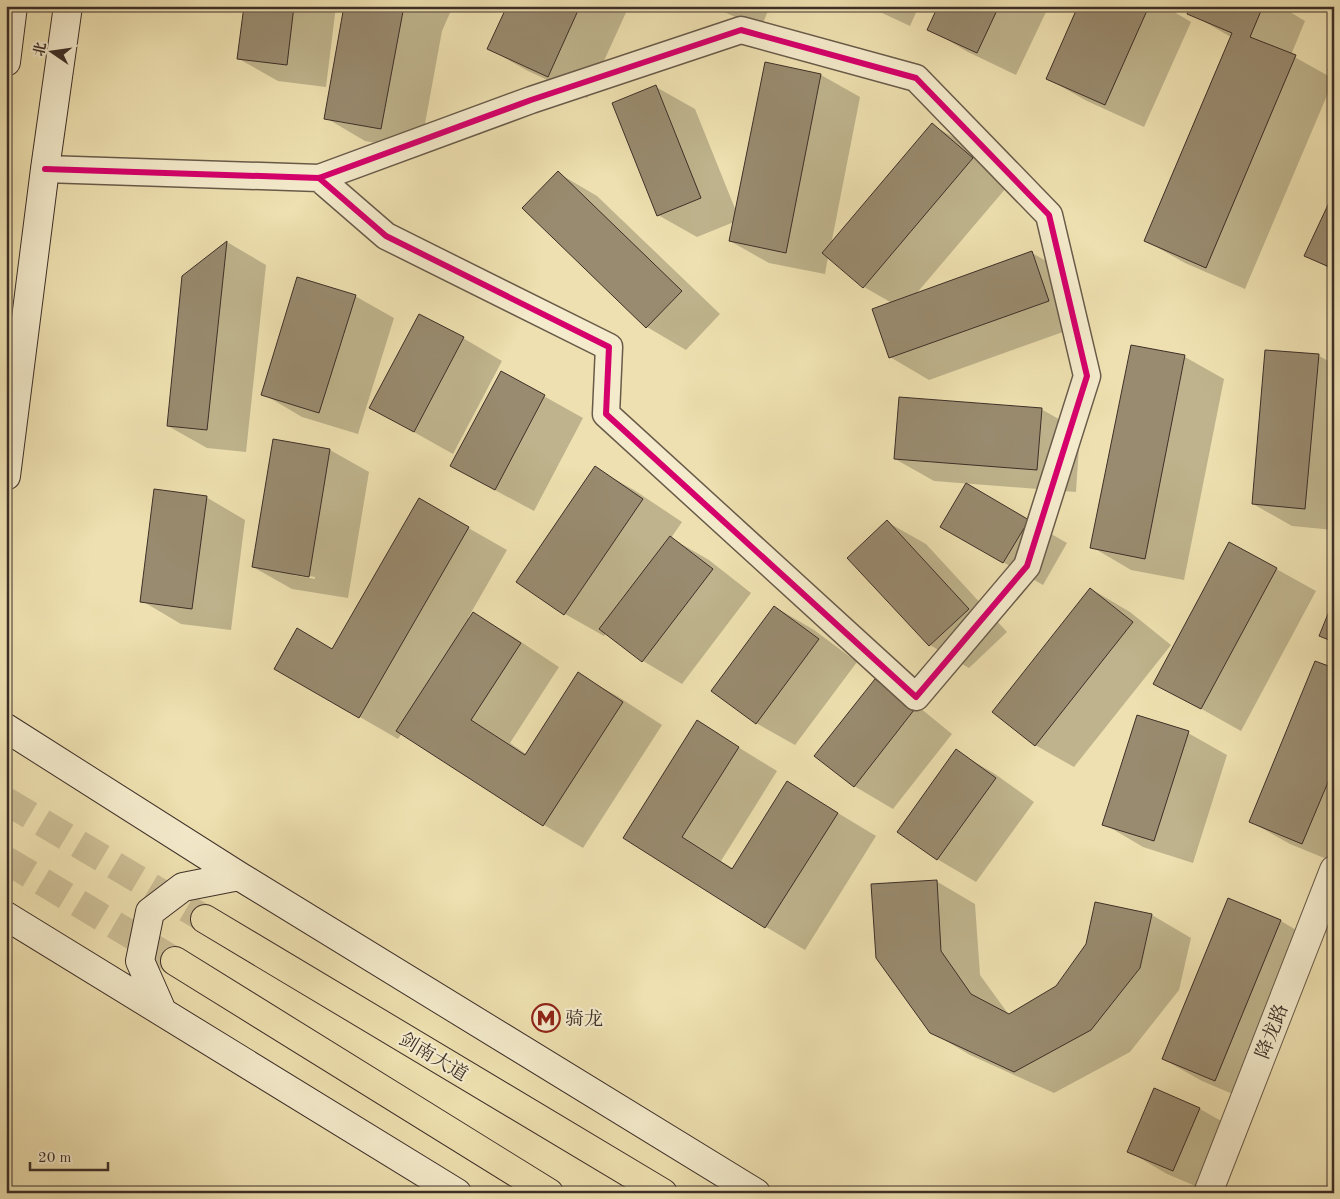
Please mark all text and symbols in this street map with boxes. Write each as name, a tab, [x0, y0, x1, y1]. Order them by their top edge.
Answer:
north arrow	[28, 28, 78, 78]
text: 北	[31, 41, 49, 58]
street label: 降龙路	[1251, 1001, 1292, 1062]
metro station icon: 骑龙	[531, 1003, 561, 1033]
place label: 骑龙	[565, 1009, 603, 1030]
street label: 剑南大道	[395, 1028, 472, 1086]
scale bar	[30, 1139, 108, 1171]
text: 20 m	[38, 1151, 72, 1166]

